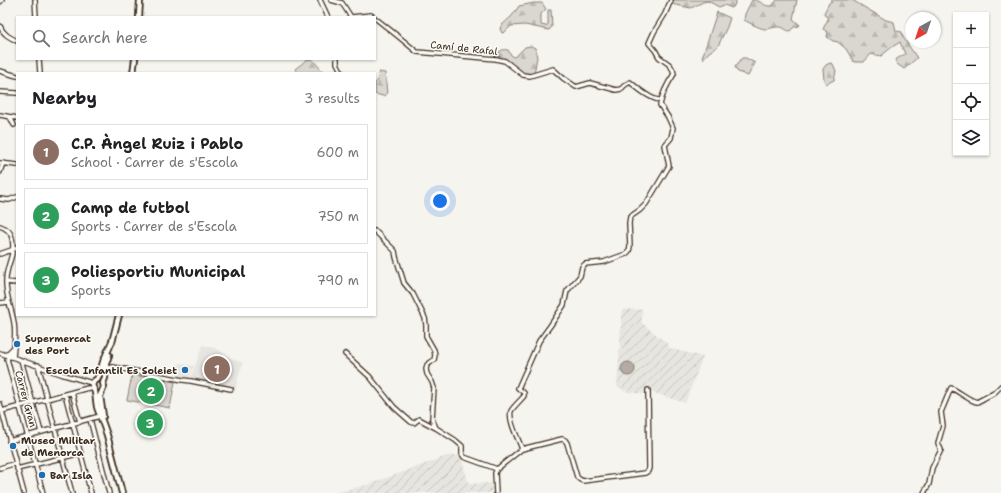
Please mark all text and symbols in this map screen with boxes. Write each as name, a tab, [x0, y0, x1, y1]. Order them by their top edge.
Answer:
north arrow	[905, 12, 941, 48]
map controls	[953, 12, 989, 156]
button: +	[953, 12, 989, 48]
search box	[16, 16, 376, 60]
icon: search	[30, 27, 52, 49]
text: Search here	[62, 28, 148, 48]
street label: Camí de Rafal	[430, 38, 498, 58]
button: −	[953, 48, 989, 84]
button: locate	[953, 84, 989, 120]
text: Nearby	[32, 87, 97, 109]
text: 3 results	[304, 90, 360, 107]
button: layers	[953, 120, 989, 156]
text: C.P. Àngel Ruiz i Pablo	[71, 134, 243, 154]
text: 1	[43, 144, 49, 161]
text: 600 m	[316, 144, 359, 161]
text: School · Carrer de s'Escola	[71, 154, 238, 171]
your location	[430, 191, 450, 211]
text: Camp de futbol	[71, 198, 190, 218]
text: 2	[41, 208, 51, 225]
text: 750 m	[318, 208, 359, 225]
text: Sports · Carrer de s'Escola	[71, 218, 237, 235]
text: Poliesportiu Municipal	[71, 262, 245, 282]
text: 3	[41, 272, 51, 289]
text: 790 m	[317, 272, 359, 289]
text: Sports	[71, 282, 111, 299]
place label: Supermercat des Port	[25, 332, 91, 357]
marker: Supermercat des Port	[12, 339, 22, 349]
pin: 1	[204, 354, 230, 384]
place label: Escola Infantil Es Soleiet	[45, 364, 177, 377]
marker: Escola Infantil Es Soleiet	[180, 365, 190, 375]
street label: Carrer Gran	[12, 369, 40, 429]
pin: 2	[138, 376, 164, 406]
pin: 3	[137, 408, 163, 438]
place label: Museo Militar de Menorca	[21, 434, 96, 459]
marker: Museo Militar de Menorca	[8, 441, 18, 451]
place label: Bar Isla	[50, 469, 93, 482]
marker: Bar Isla	[37, 470, 47, 480]

